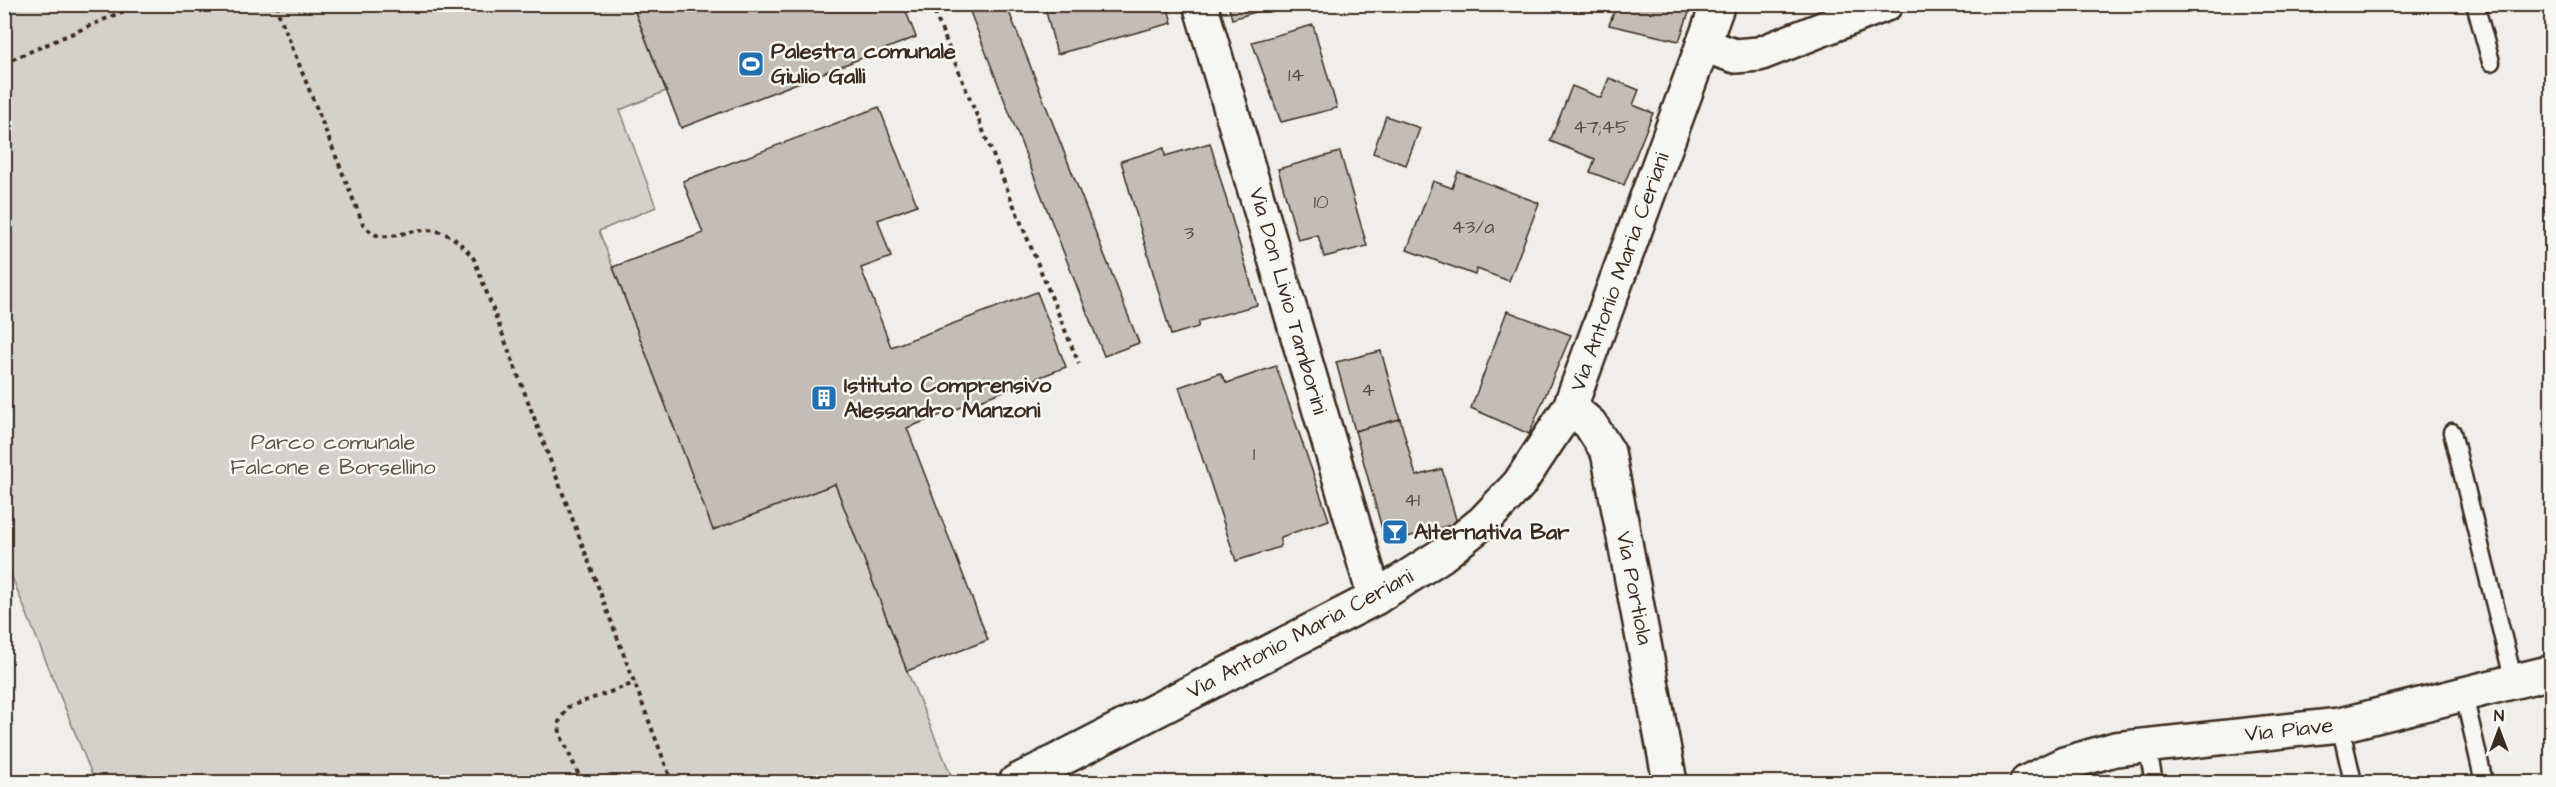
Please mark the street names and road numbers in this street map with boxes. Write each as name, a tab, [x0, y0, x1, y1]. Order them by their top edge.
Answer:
street label: Via Antonio Maria Ceriani	[1562, 148, 1678, 396]
street label: Via Don Livio Tamborini	[1241, 184, 1335, 418]
street label: Via Portiola	[1608, 529, 1660, 647]
street label: Via Antonio Maria Ceriani	[1181, 561, 1419, 707]
street label: Via Piave	[2243, 710, 2335, 750]

